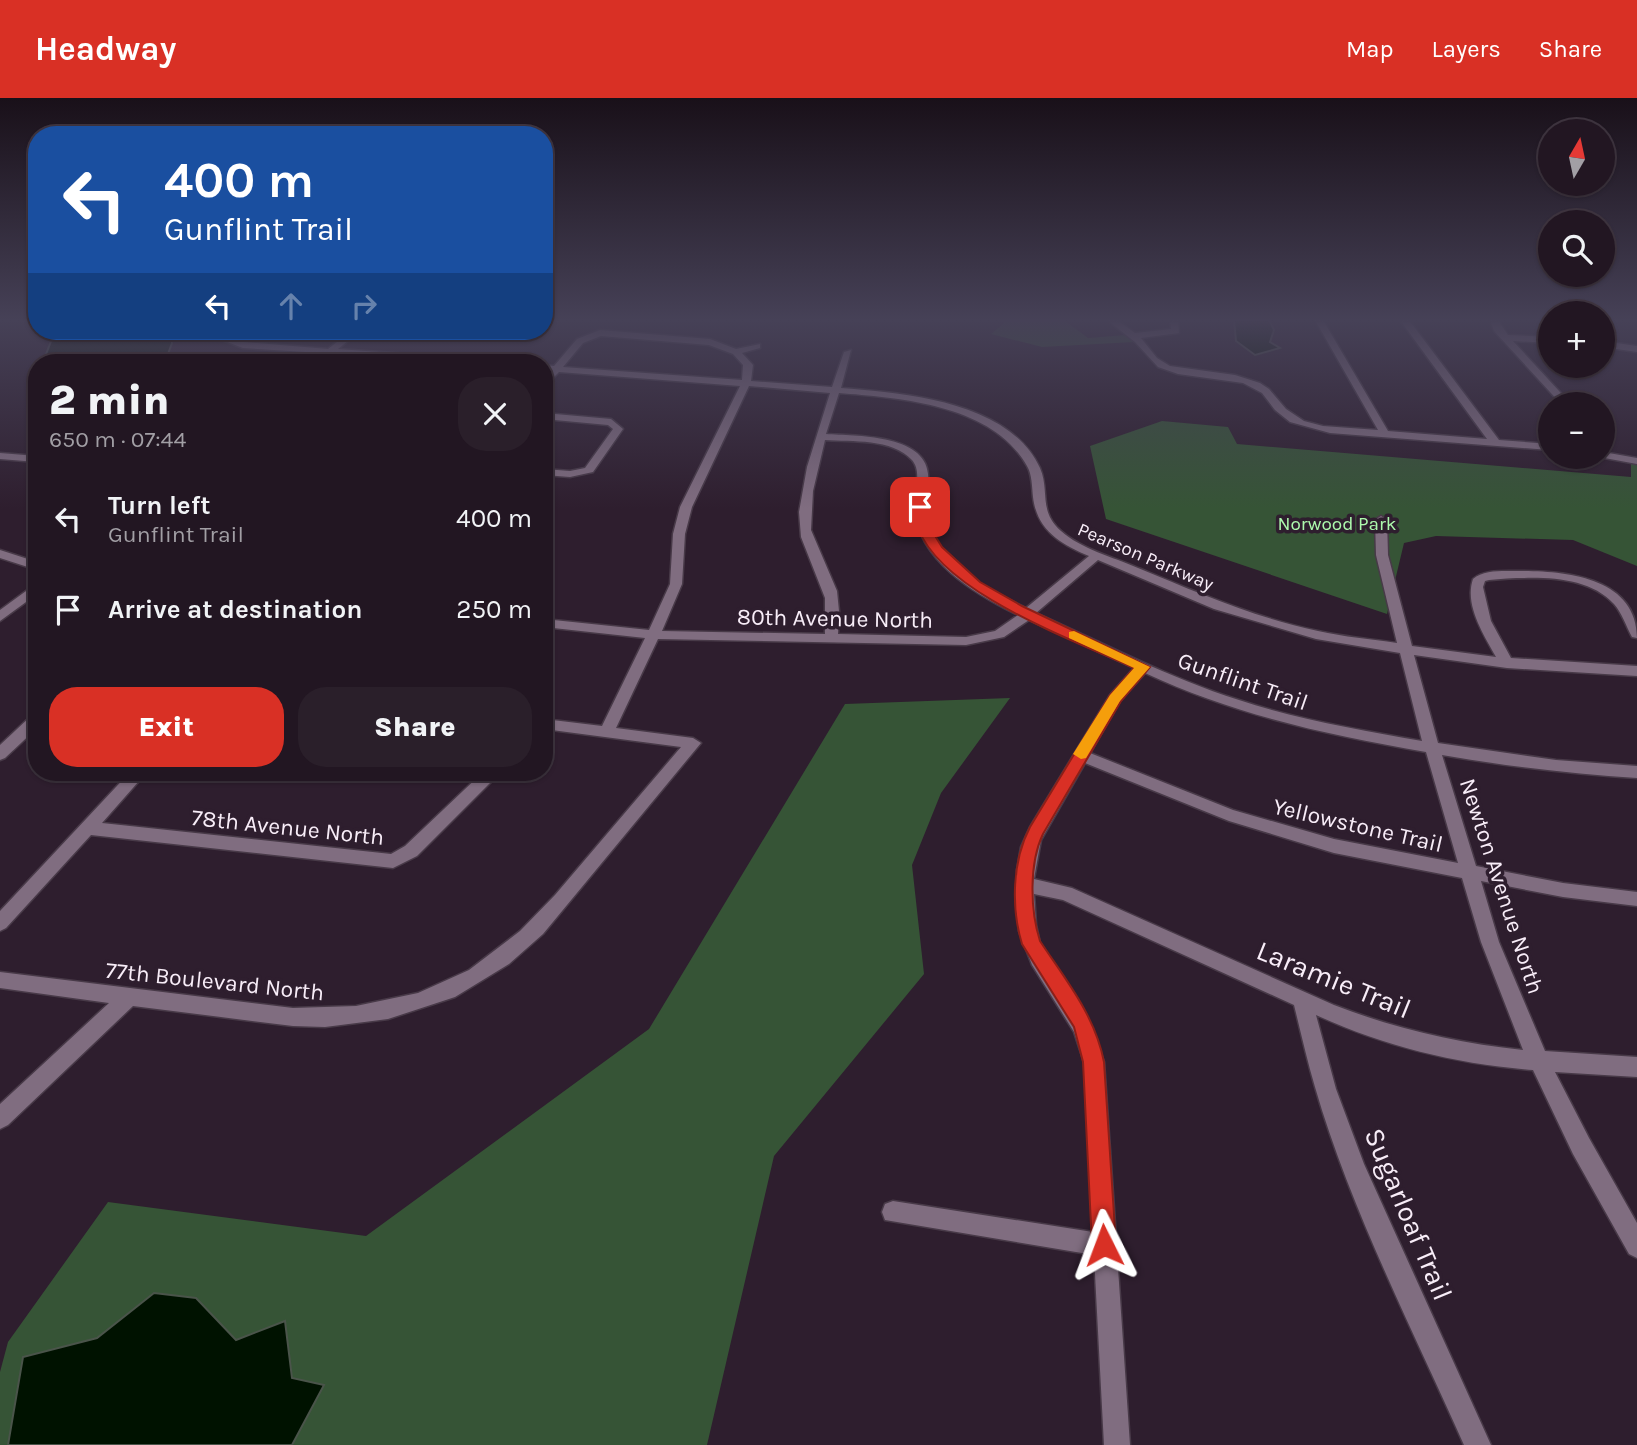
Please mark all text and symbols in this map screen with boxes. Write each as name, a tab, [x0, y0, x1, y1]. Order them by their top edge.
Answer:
text: Headway	[35, 30, 176, 68]
text: Map	[1346, 35, 1394, 63]
text: Layers	[1432, 35, 1501, 63]
text: Share	[1539, 35, 1602, 63]
north arrow	[1538, 119, 1615, 196]
map controls	[1538, 119, 1615, 469]
text: 400 m	[164, 152, 314, 209]
icon: left	[49, 154, 140, 245]
button: search	[1538, 210, 1615, 287]
text: Gunflint Trail	[164, 211, 353, 248]
icon: left	[199, 287, 237, 325]
icon: ahead	[272, 287, 310, 325]
icon: right	[345, 287, 383, 325]
button: +	[1538, 301, 1615, 378]
text: 2 min	[49, 375, 169, 425]
button: close	[458, 377, 532, 451]
button: −	[1538, 392, 1615, 469]
text: 650 m · 07:44	[49, 426, 186, 453]
pin	[890, 477, 950, 537]
icon: arrive	[901, 488, 939, 526]
text: Turn left	[108, 490, 210, 521]
icon: left	[49, 500, 87, 538]
text: 400 m	[456, 503, 532, 534]
park label: Norwood Park	[1277, 513, 1397, 535]
street label: Pearson Parkway	[1074, 518, 1217, 596]
text: Gunflint Trail	[108, 521, 244, 548]
icon: arrive	[49, 591, 87, 629]
text: Arrive at destination	[108, 594, 362, 625]
text: 250 m	[456, 594, 532, 625]
street label: 80th Avenue North	[737, 603, 933, 634]
street label: Gunflint Trail	[1174, 647, 1311, 716]
button: Exit	[49, 687, 284, 767]
button: Share	[298, 687, 532, 767]
street label: Newton Avenue North	[1454, 775, 1549, 997]
street label: Yellowstone Trail	[1270, 793, 1446, 858]
street label: 78th Avenue North	[190, 804, 385, 851]
street label: Laramie Trail	[1252, 934, 1416, 1025]
street label: 77th Boulevard North	[104, 957, 325, 1006]
street label: Sugarloaf Trail	[1357, 1123, 1460, 1305]
position arrow	[1067, 1208, 1141, 1282]

